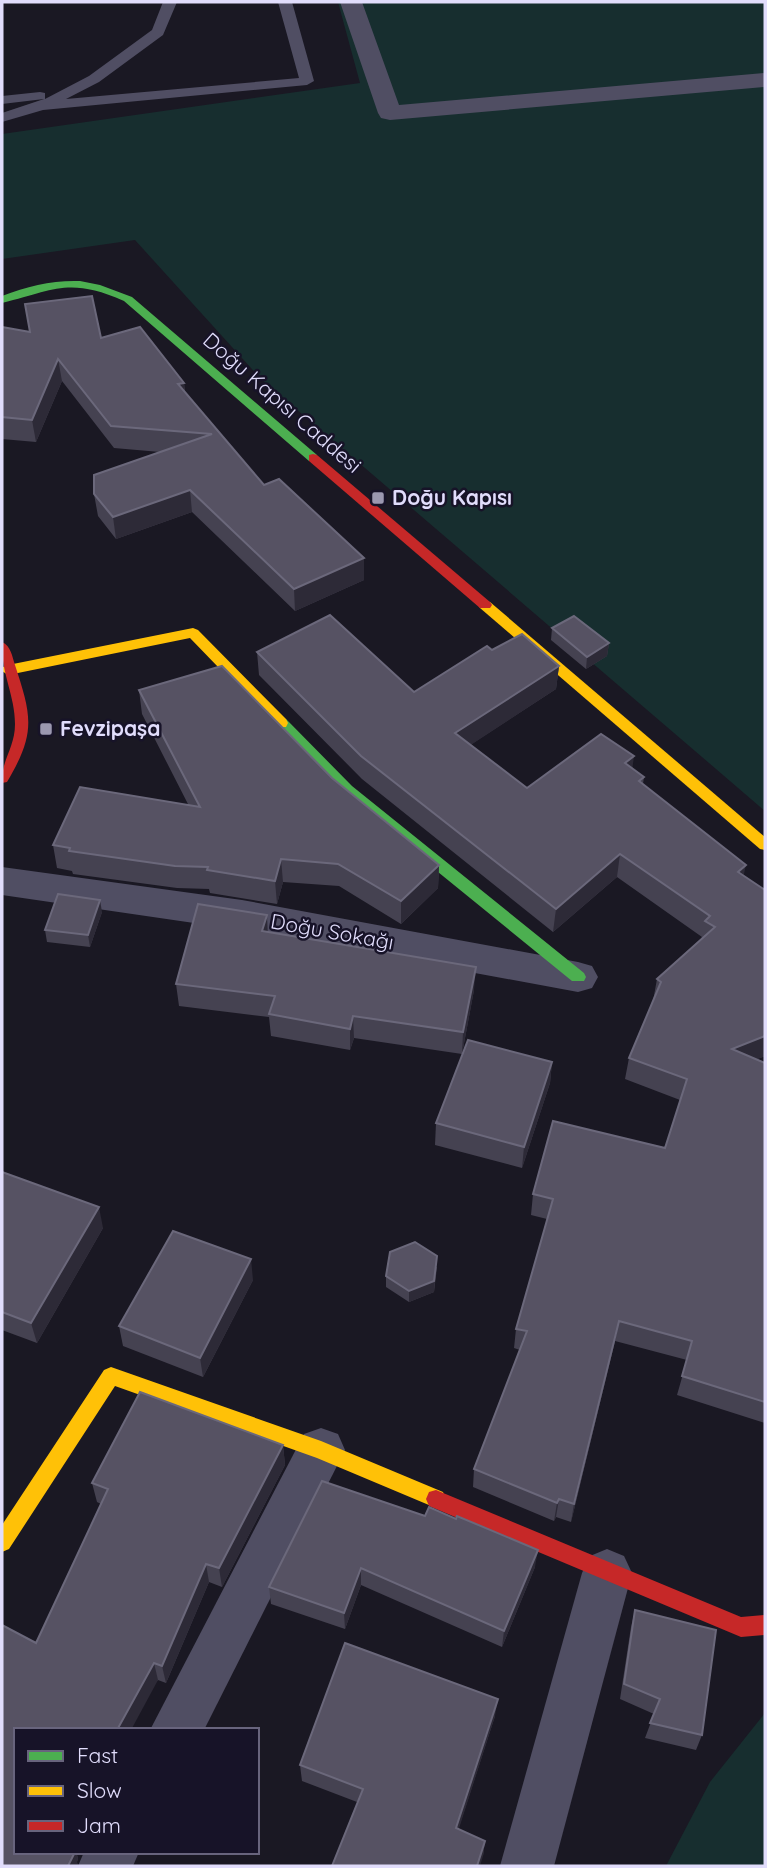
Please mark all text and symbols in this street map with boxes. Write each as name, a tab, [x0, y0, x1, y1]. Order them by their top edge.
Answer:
street label: Doğu Kapısı Caddesi	[198, 326, 367, 478]
place label: Doğu Kapısı	[392, 484, 512, 510]
marker: Doğu Kapısı	[370, 490, 386, 506]
place label: Fevzipaşa	[60, 715, 160, 741]
marker: Fevzipaşa	[38, 721, 54, 737]
street label: Doğu Sokağı	[269, 907, 396, 955]
legend	[14, 1728, 259, 1854]
text: Fast	[77, 1742, 118, 1768]
text: Slow	[77, 1777, 122, 1803]
text: Jam	[77, 1812, 121, 1838]

